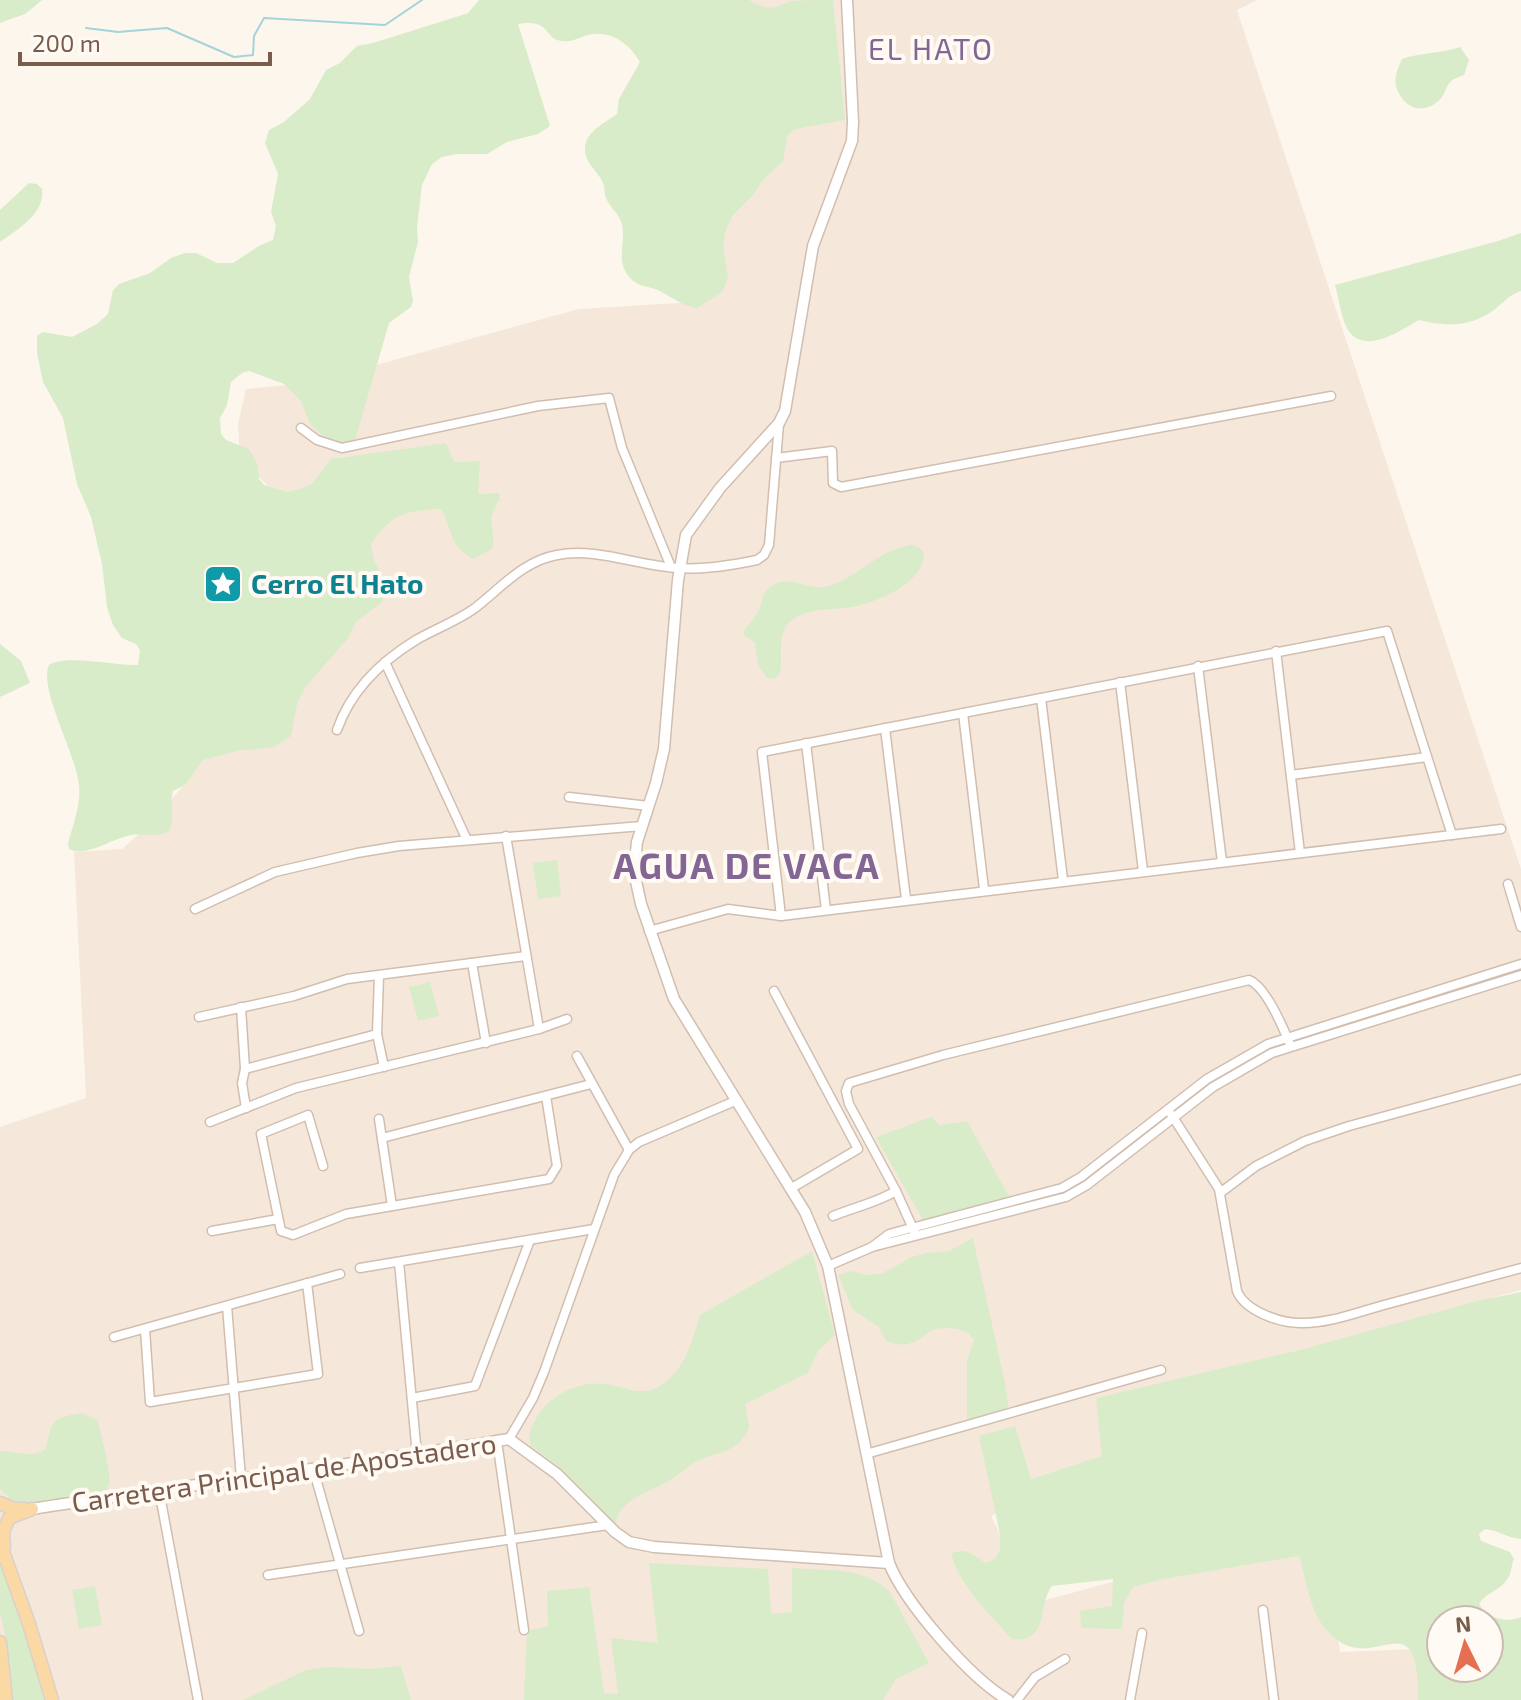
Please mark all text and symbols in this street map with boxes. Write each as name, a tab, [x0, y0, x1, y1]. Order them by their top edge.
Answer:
scale bar	[20, 16, 270, 66]
text: 200 m	[32, 28, 101, 57]
district label: EL HATO	[868, 30, 994, 66]
place icon: Cerro El Hato	[202, 563, 244, 605]
place label: Cerro El Hato	[251, 566, 424, 600]
district label: AGUA DE VACA	[613, 843, 881, 886]
street label: Carretera Principal de Apostadero	[69, 1425, 498, 1519]
north arrow	[1425, 1604, 1505, 1684]
text: N	[1454, 1609, 1472, 1637]

